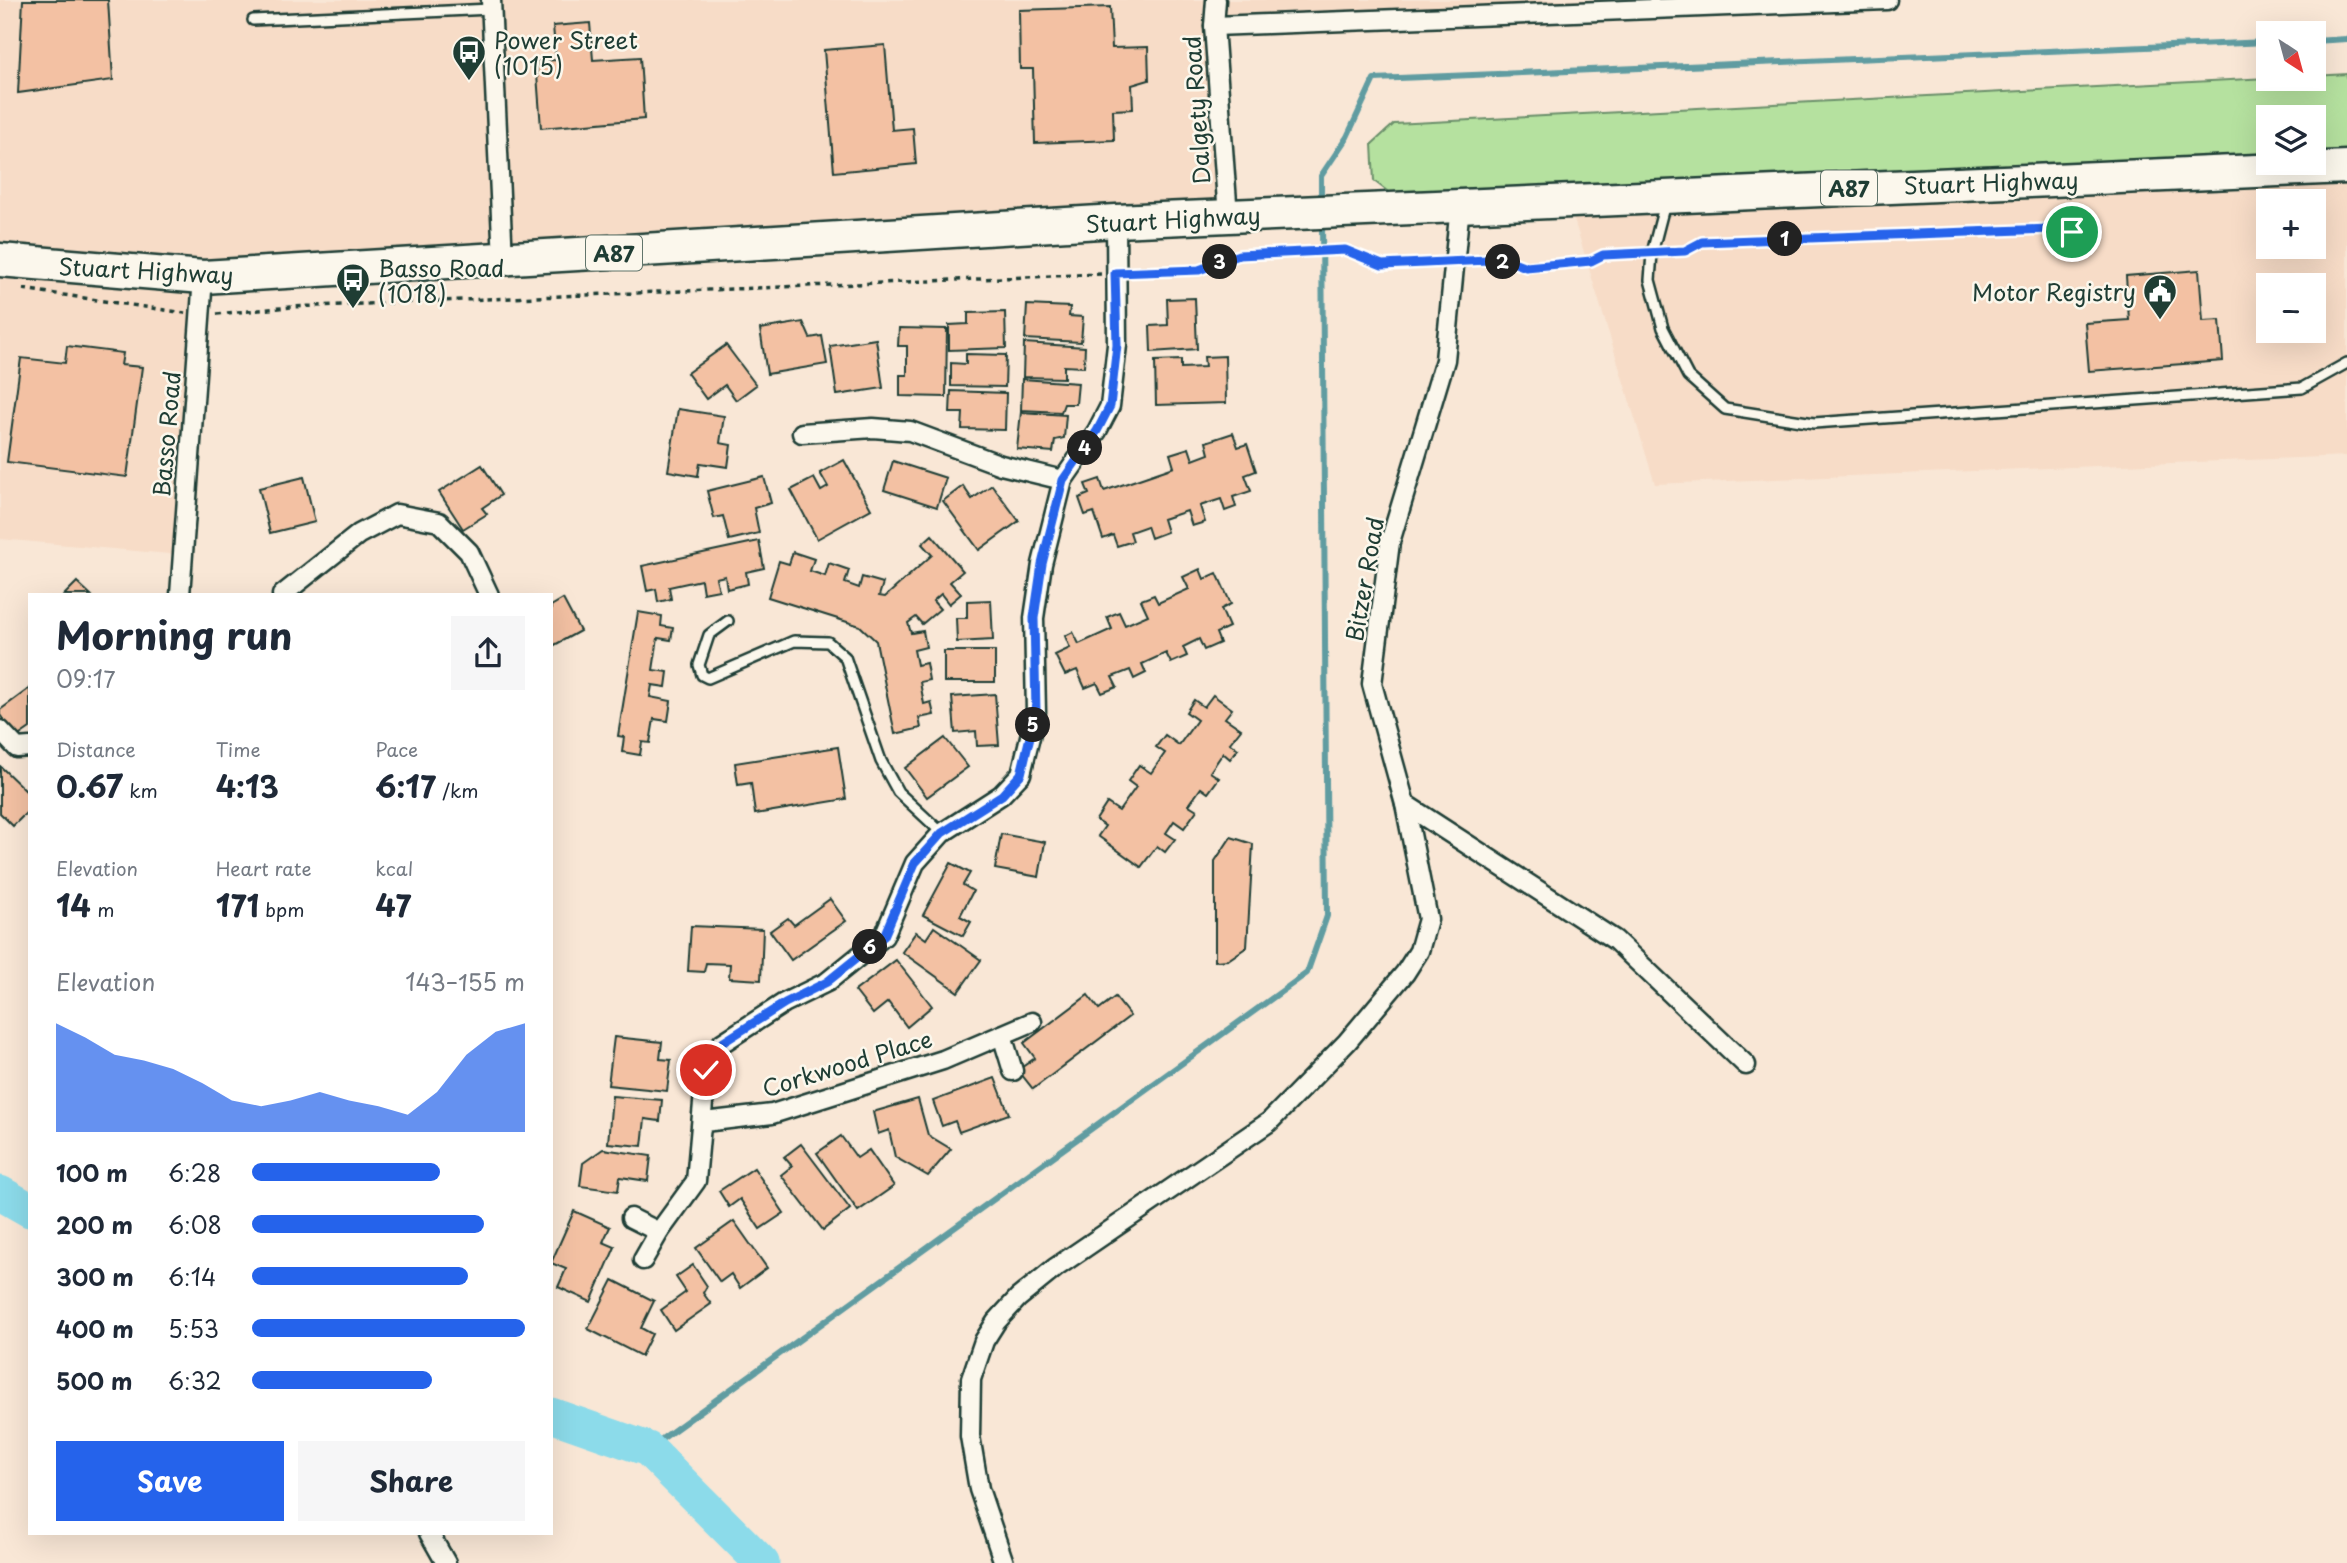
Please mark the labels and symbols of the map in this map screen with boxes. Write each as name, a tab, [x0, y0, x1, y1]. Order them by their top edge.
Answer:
north arrow	[2256, 21, 2326, 91]
place label: Power Street (1015)	[494, 22, 638, 83]
bus stop icon: Power Street (1015)	[450, 33, 488, 82]
street label: Dalgety Road	[1173, 35, 1219, 185]
street label: Stuart Highway	[1903, 161, 2079, 203]
road number: A87	[1821, 170, 1877, 206]
street label: Stuart Highway	[1085, 197, 1261, 241]
pin	[2042, 202, 2102, 262]
pin: 1	[1768, 222, 1802, 256]
road number: A87	[586, 236, 642, 270]
pin: 3	[1202, 244, 1238, 280]
pin: 2	[1486, 244, 1520, 280]
street label: Stuart Highway	[58, 248, 234, 292]
place label: Basso Road (1018)	[378, 250, 505, 311]
bus stop icon: Basso Road (1018)	[334, 261, 372, 310]
public building icon: Motor Registry	[2141, 272, 2179, 321]
place label: Motor Registry	[1972, 274, 2136, 309]
street label: Basso Road	[143, 369, 189, 499]
pin: 4	[1068, 430, 1102, 466]
street label: Bitzer Road	[1336, 514, 1392, 644]
pin: 5	[1016, 708, 1050, 742]
pin: 6	[852, 930, 888, 964]
street label: Corkwood Place	[758, 1021, 936, 1105]
pin	[676, 1040, 736, 1100]

